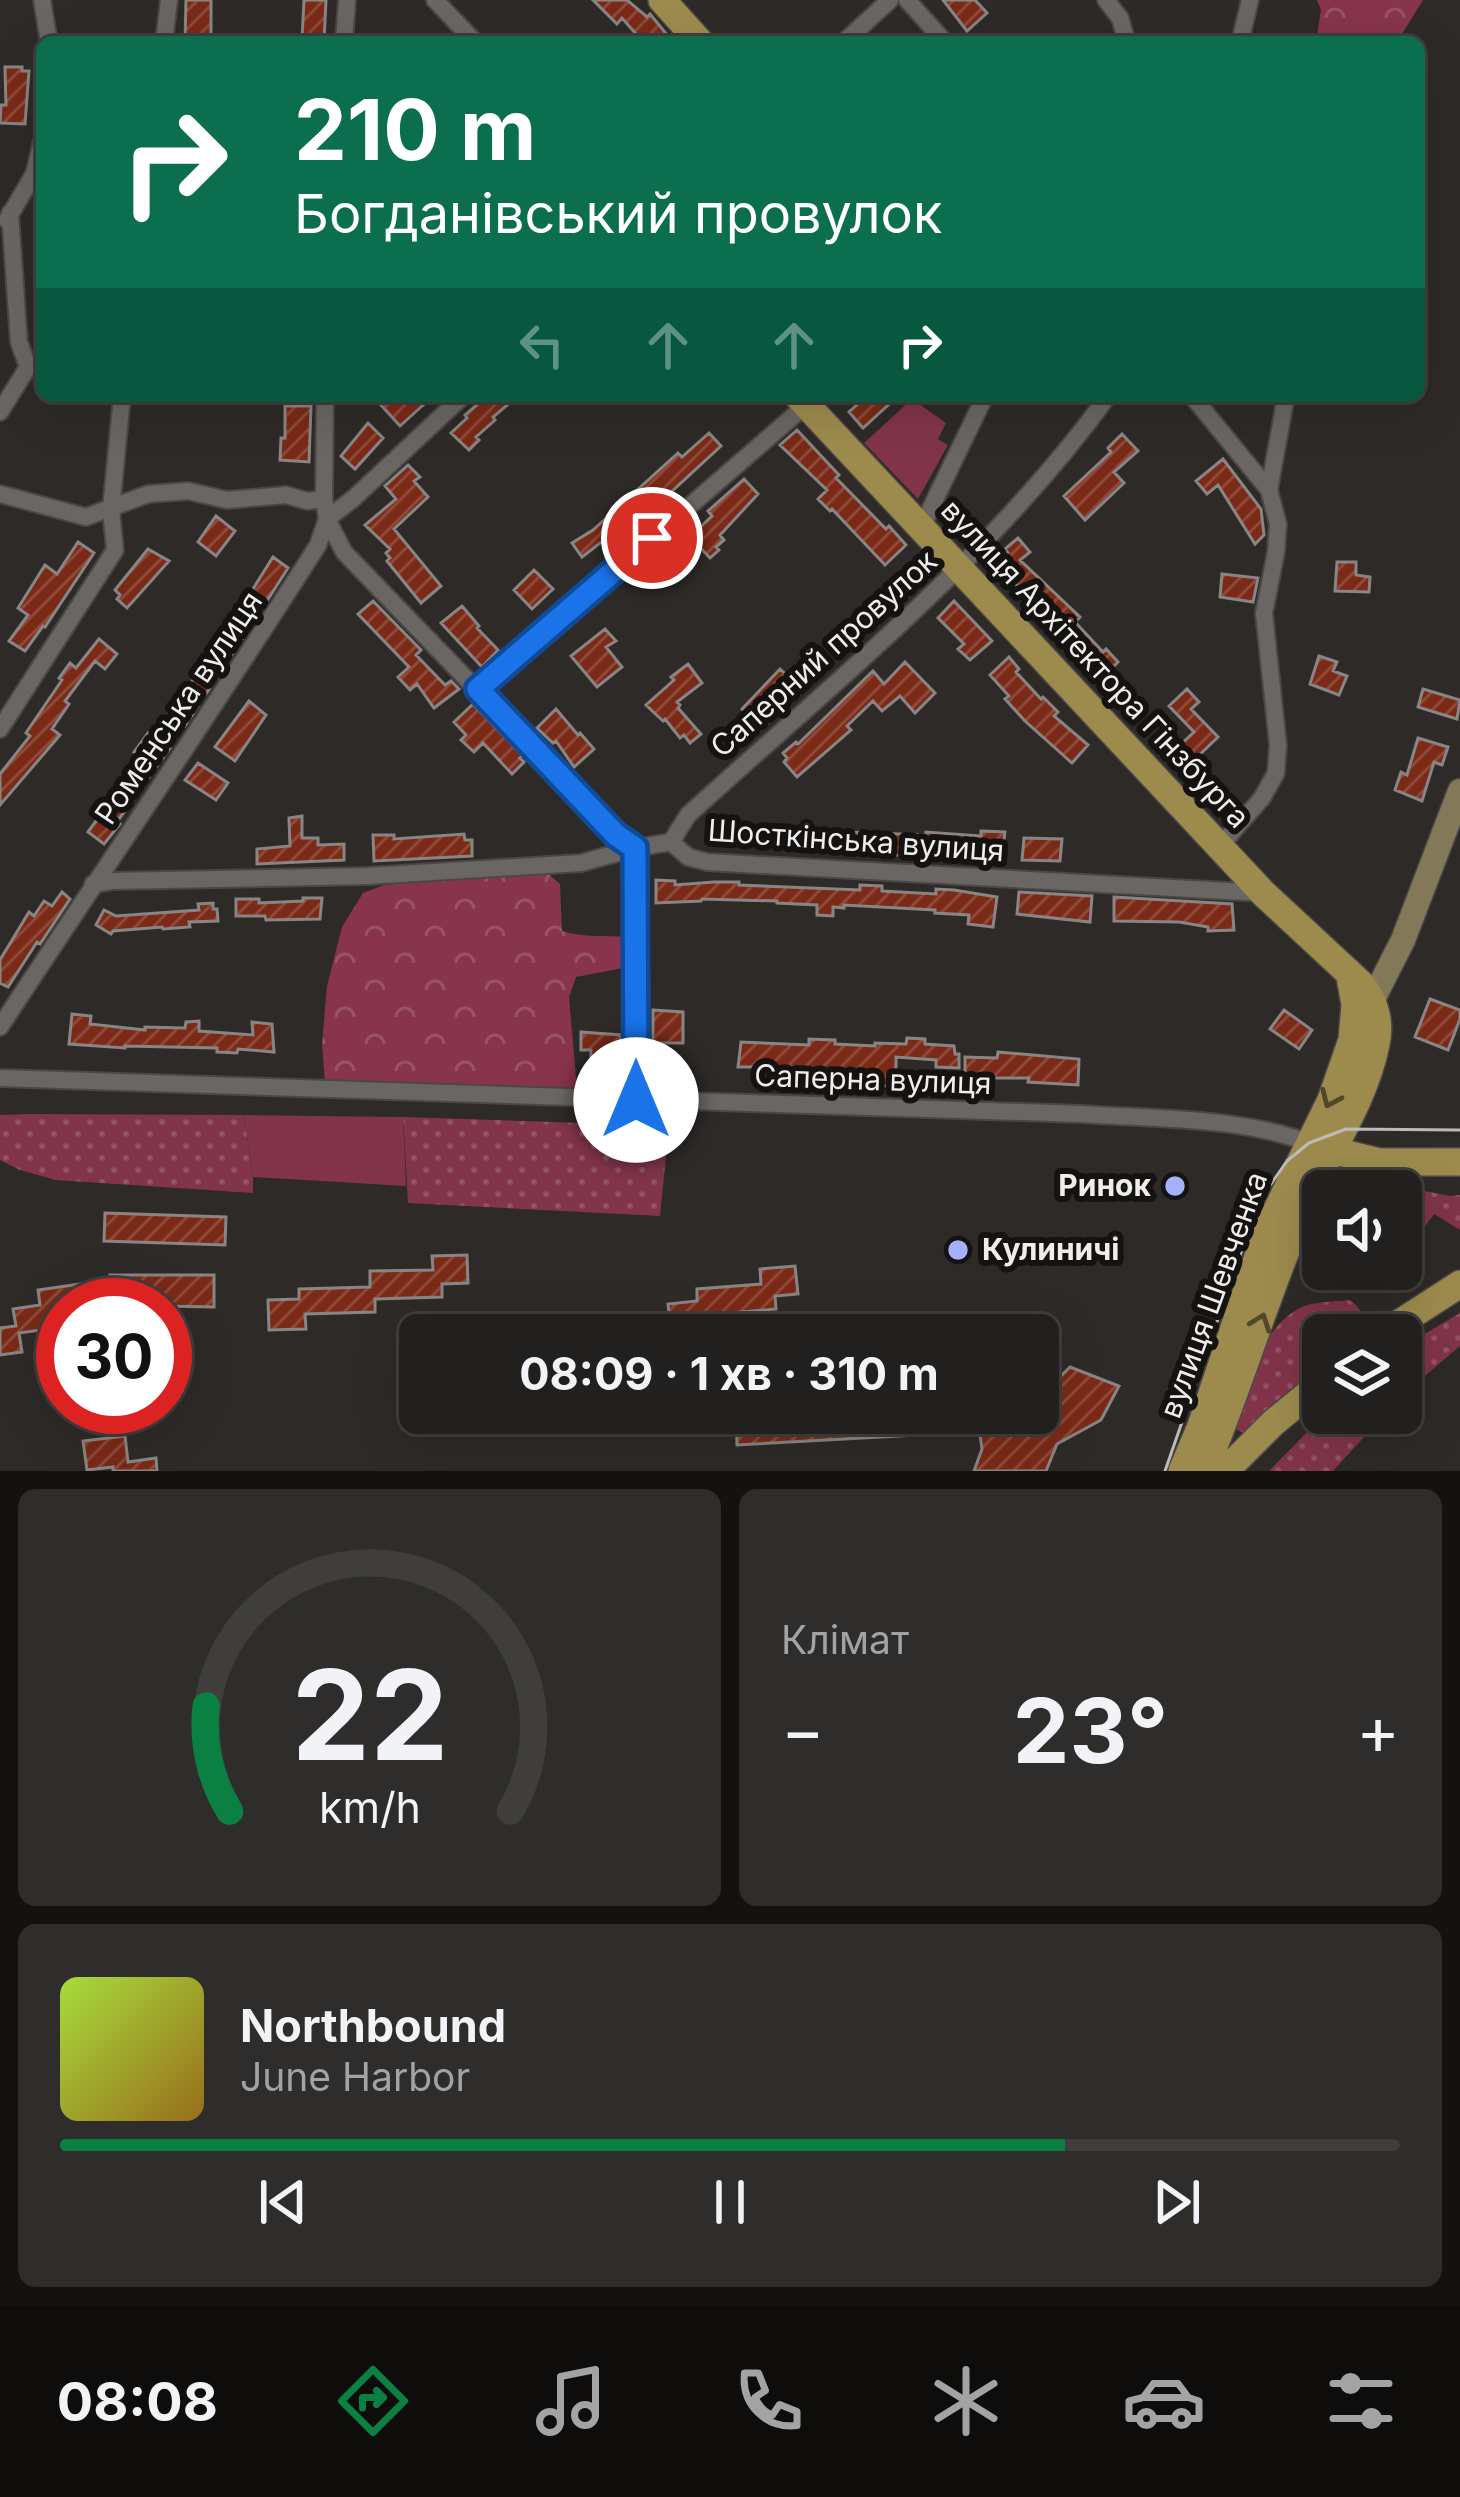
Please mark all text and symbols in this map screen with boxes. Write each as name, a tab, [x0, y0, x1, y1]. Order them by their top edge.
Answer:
text: 210 m	[294, 79, 536, 180]
icon: right	[96, 84, 252, 240]
text: Богданівський провулок	[294, 181, 942, 246]
icon: left	[509, 312, 575, 378]
icon: ahead	[635, 312, 701, 378]
icon: ahead	[761, 312, 827, 378]
icon: right	[887, 312, 953, 378]
pin	[601, 487, 703, 589]
street label: вулиця Архітектора Гінзбурга	[934, 492, 1257, 835]
icon: arrive	[619, 505, 685, 571]
street label: Саперний провулок	[703, 542, 944, 764]
street label: Роменська вулиця	[87, 584, 269, 831]
street label: Шосткінська вулиця	[707, 812, 1005, 868]
position arrow	[573, 1037, 699, 1163]
street label: Саперна вулиця	[754, 1057, 992, 1101]
one-way arrow	[1320, 1087, 1344, 1109]
place label: Ринок	[1058, 1167, 1152, 1203]
street label: вулиця Шевченка	[1152, 1167, 1274, 1423]
map controls	[1302, 1170, 1422, 1434]
button: sound	[1302, 1170, 1422, 1290]
marker: Ринок	[1162, 1173, 1188, 1199]
place label: Кулиничі	[982, 1231, 1119, 1267]
marker: Кулиничі	[945, 1237, 971, 1263]
speed limit sign: 30	[36, 1278, 192, 1434]
one-way arrow	[1247, 1313, 1271, 1334]
button: layers	[1302, 1314, 1422, 1434]
text: 08:09 · 1 хв · 310 m	[519, 1346, 939, 1401]
text: Клімат	[781, 1616, 909, 1663]
text: 22	[291, 1639, 448, 1790]
text: 23°	[1013, 1676, 1168, 1785]
text: −	[781, 1690, 825, 1770]
text: +	[1356, 1690, 1400, 1770]
text: km/h	[319, 1780, 420, 1832]
text: Northbound	[240, 1998, 506, 2053]
text: June Harbor	[240, 2053, 470, 2100]
icon: previous	[250, 2169, 316, 2235]
icon: pause	[697, 2169, 763, 2235]
icon: next	[1144, 2169, 1210, 2235]
icon: directions	[331, 2359, 415, 2443]
icon: music	[529, 2359, 613, 2443]
icon: phone	[727, 2359, 811, 2443]
icon: climate	[924, 2359, 1008, 2443]
icon: car	[1122, 2359, 1206, 2443]
icon: filters	[1319, 2359, 1403, 2443]
text: 08:08	[57, 2369, 218, 2434]

